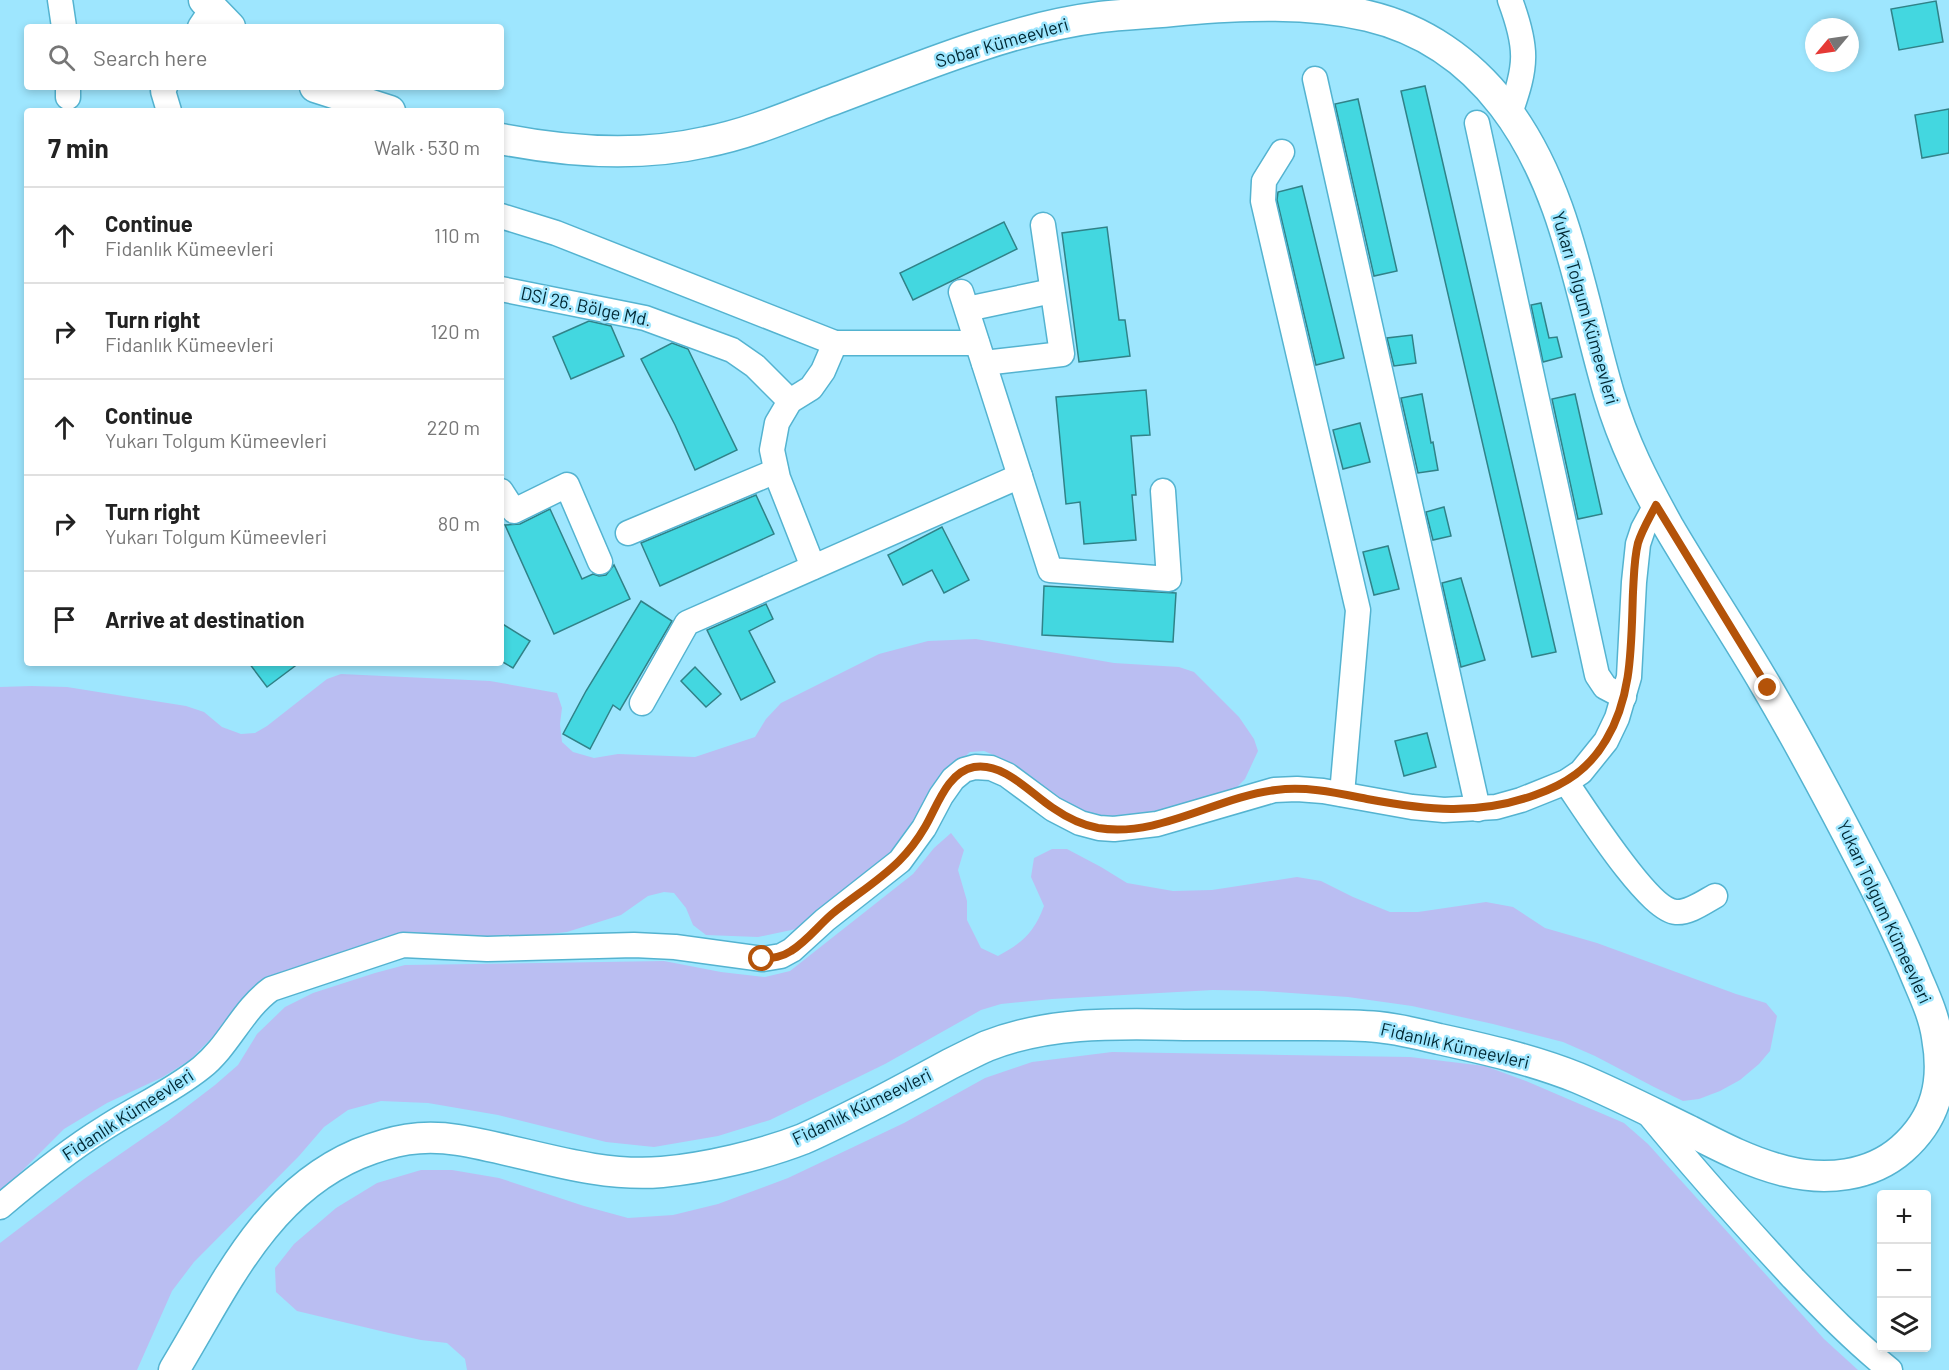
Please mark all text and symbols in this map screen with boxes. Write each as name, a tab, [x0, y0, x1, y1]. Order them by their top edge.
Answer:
street label: Sobar Kümeevleri	[933, 13, 1071, 72]
north arrow	[1805, 18, 1859, 72]
search box	[24, 24, 504, 90]
icon: search	[45, 41, 78, 74]
text: Search here	[93, 44, 207, 70]
text: 7 min	[48, 132, 109, 163]
text: Walk · 530 m	[374, 135, 480, 159]
street label: Yukarı Tolgum Kümeevleri	[1548, 209, 1624, 407]
text: Continue	[105, 210, 193, 236]
icon: ahead	[48, 219, 81, 252]
text: 110 m	[434, 223, 480, 247]
text: Fidanlık Kümeevleri	[105, 236, 274, 260]
street label: DSİ 26. Bölge Md.	[519, 281, 654, 331]
text: Turn right	[105, 306, 200, 332]
icon: right	[48, 315, 81, 348]
text: 120 m	[430, 319, 480, 343]
text: Fidanlık Kümeevleri	[105, 332, 274, 356]
text: Continue	[105, 402, 193, 428]
icon: ahead	[48, 411, 81, 444]
text: 220 m	[427, 415, 480, 439]
text: Yukarı Tolgum Kümeevleri	[105, 428, 327, 452]
text: Turn right	[105, 498, 200, 524]
icon: right	[48, 507, 81, 540]
text: 80 m	[438, 511, 480, 535]
text: Yukarı Tolgum Kümeevleri	[105, 524, 327, 548]
icon: arrive	[48, 603, 81, 636]
text: Arrive at destination	[105, 606, 304, 632]
route end	[1754, 674, 1780, 700]
street label: Yukarı Tolgum Kümeevleri	[1833, 816, 1937, 1007]
route start	[748, 945, 774, 971]
street label: Fidanlık Kümeevleri	[1379, 1017, 1532, 1073]
street label: Fidanlık Kümeevleri	[788, 1063, 935, 1149]
street label: Fidanlık Kümeevleri	[58, 1064, 197, 1165]
map controls	[1877, 1190, 1931, 1352]
button: +	[1877, 1190, 1931, 1244]
button: −	[1877, 1244, 1931, 1298]
button: layers	[1877, 1298, 1931, 1352]

